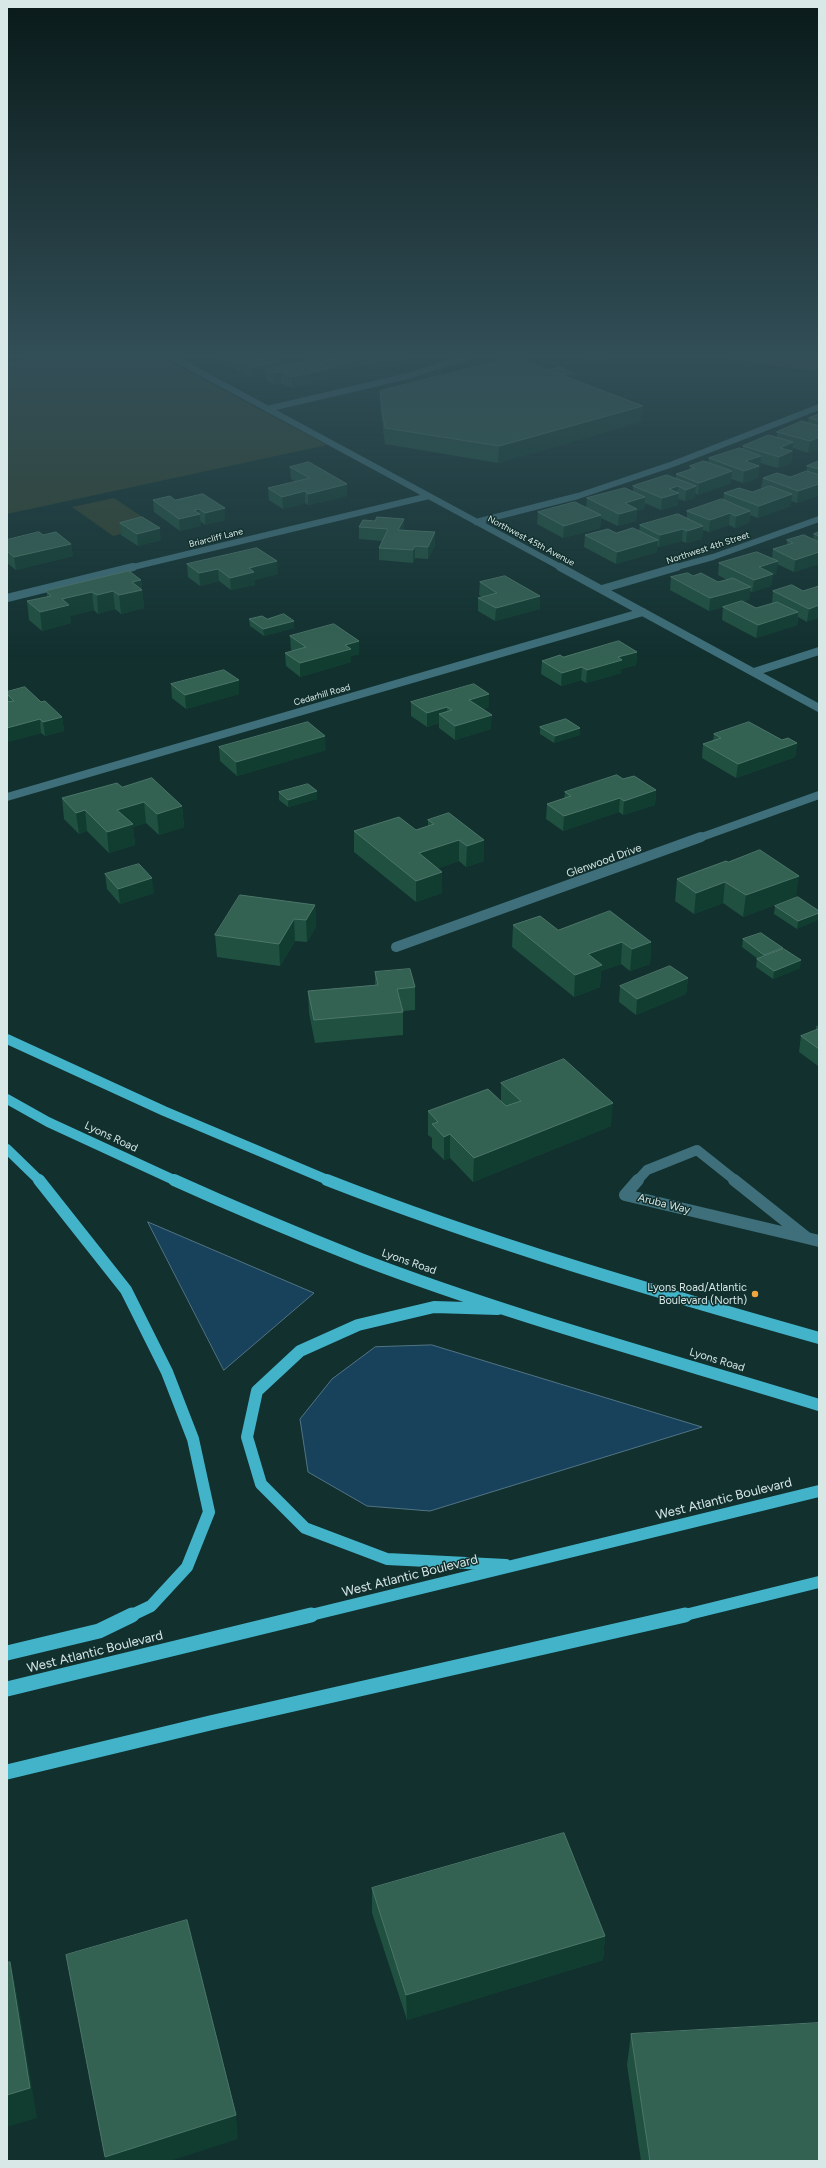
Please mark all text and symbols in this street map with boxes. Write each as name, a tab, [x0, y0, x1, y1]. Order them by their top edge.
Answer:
street label: Northwest 45th Avenue	[486, 513, 576, 569]
street label: Briarcliff Lane	[188, 526, 244, 550]
street label: Northwest 4th Street	[665, 529, 751, 567]
street label: Cedarhill Road	[292, 682, 352, 708]
street label: Glenwood Drive	[565, 841, 643, 881]
street label: Lyons Road	[82, 1119, 140, 1155]
street label: Aruba Way	[636, 1191, 692, 1217]
street label: Lyons Road	[380, 1246, 438, 1278]
place label: Lyons Road/Atlantic Boulevard (North)	[647, 1281, 747, 1307]
marker: Lyons Road/Atlantic Boulevard (North)	[750, 1289, 760, 1299]
street label: Lyons Road	[688, 1345, 746, 1375]
street label: West Atlantic Boulevard	[654, 1475, 794, 1523]
street label: West Atlantic Boulevard	[340, 1552, 480, 1600]
street label: West Atlantic Boulevard	[25, 1628, 165, 1676]

